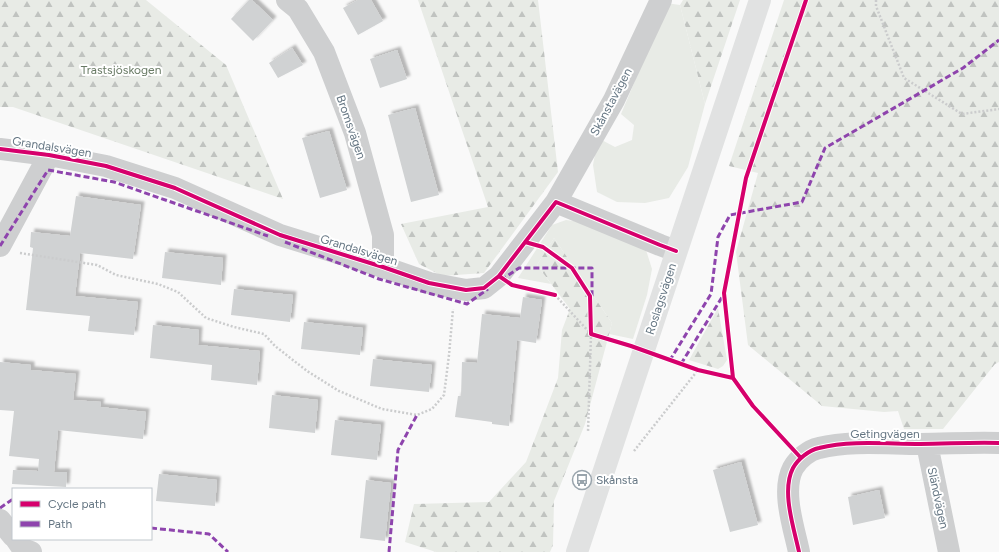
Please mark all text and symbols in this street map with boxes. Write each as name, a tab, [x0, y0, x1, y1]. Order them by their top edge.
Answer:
park label: Trastsjöskogen	[81, 63, 162, 77]
street label: Skånstavägen	[587, 66, 635, 138]
street label: Bromsvägen	[334, 93, 369, 161]
street label: Grandalsvägen	[11, 134, 93, 160]
street label: Grandalsvägen	[319, 232, 400, 268]
street label: Roslagsvägen	[643, 261, 679, 336]
street label: Getingvägen	[850, 427, 920, 441]
street label: Sländvägen	[925, 466, 951, 530]
bus stop icon: Skånsta	[571, 469, 593, 491]
place label: Skånsta	[596, 473, 638, 487]
legend	[12, 488, 152, 540]
text: Cycle path	[48, 497, 106, 511]
text: Path	[48, 517, 72, 531]

